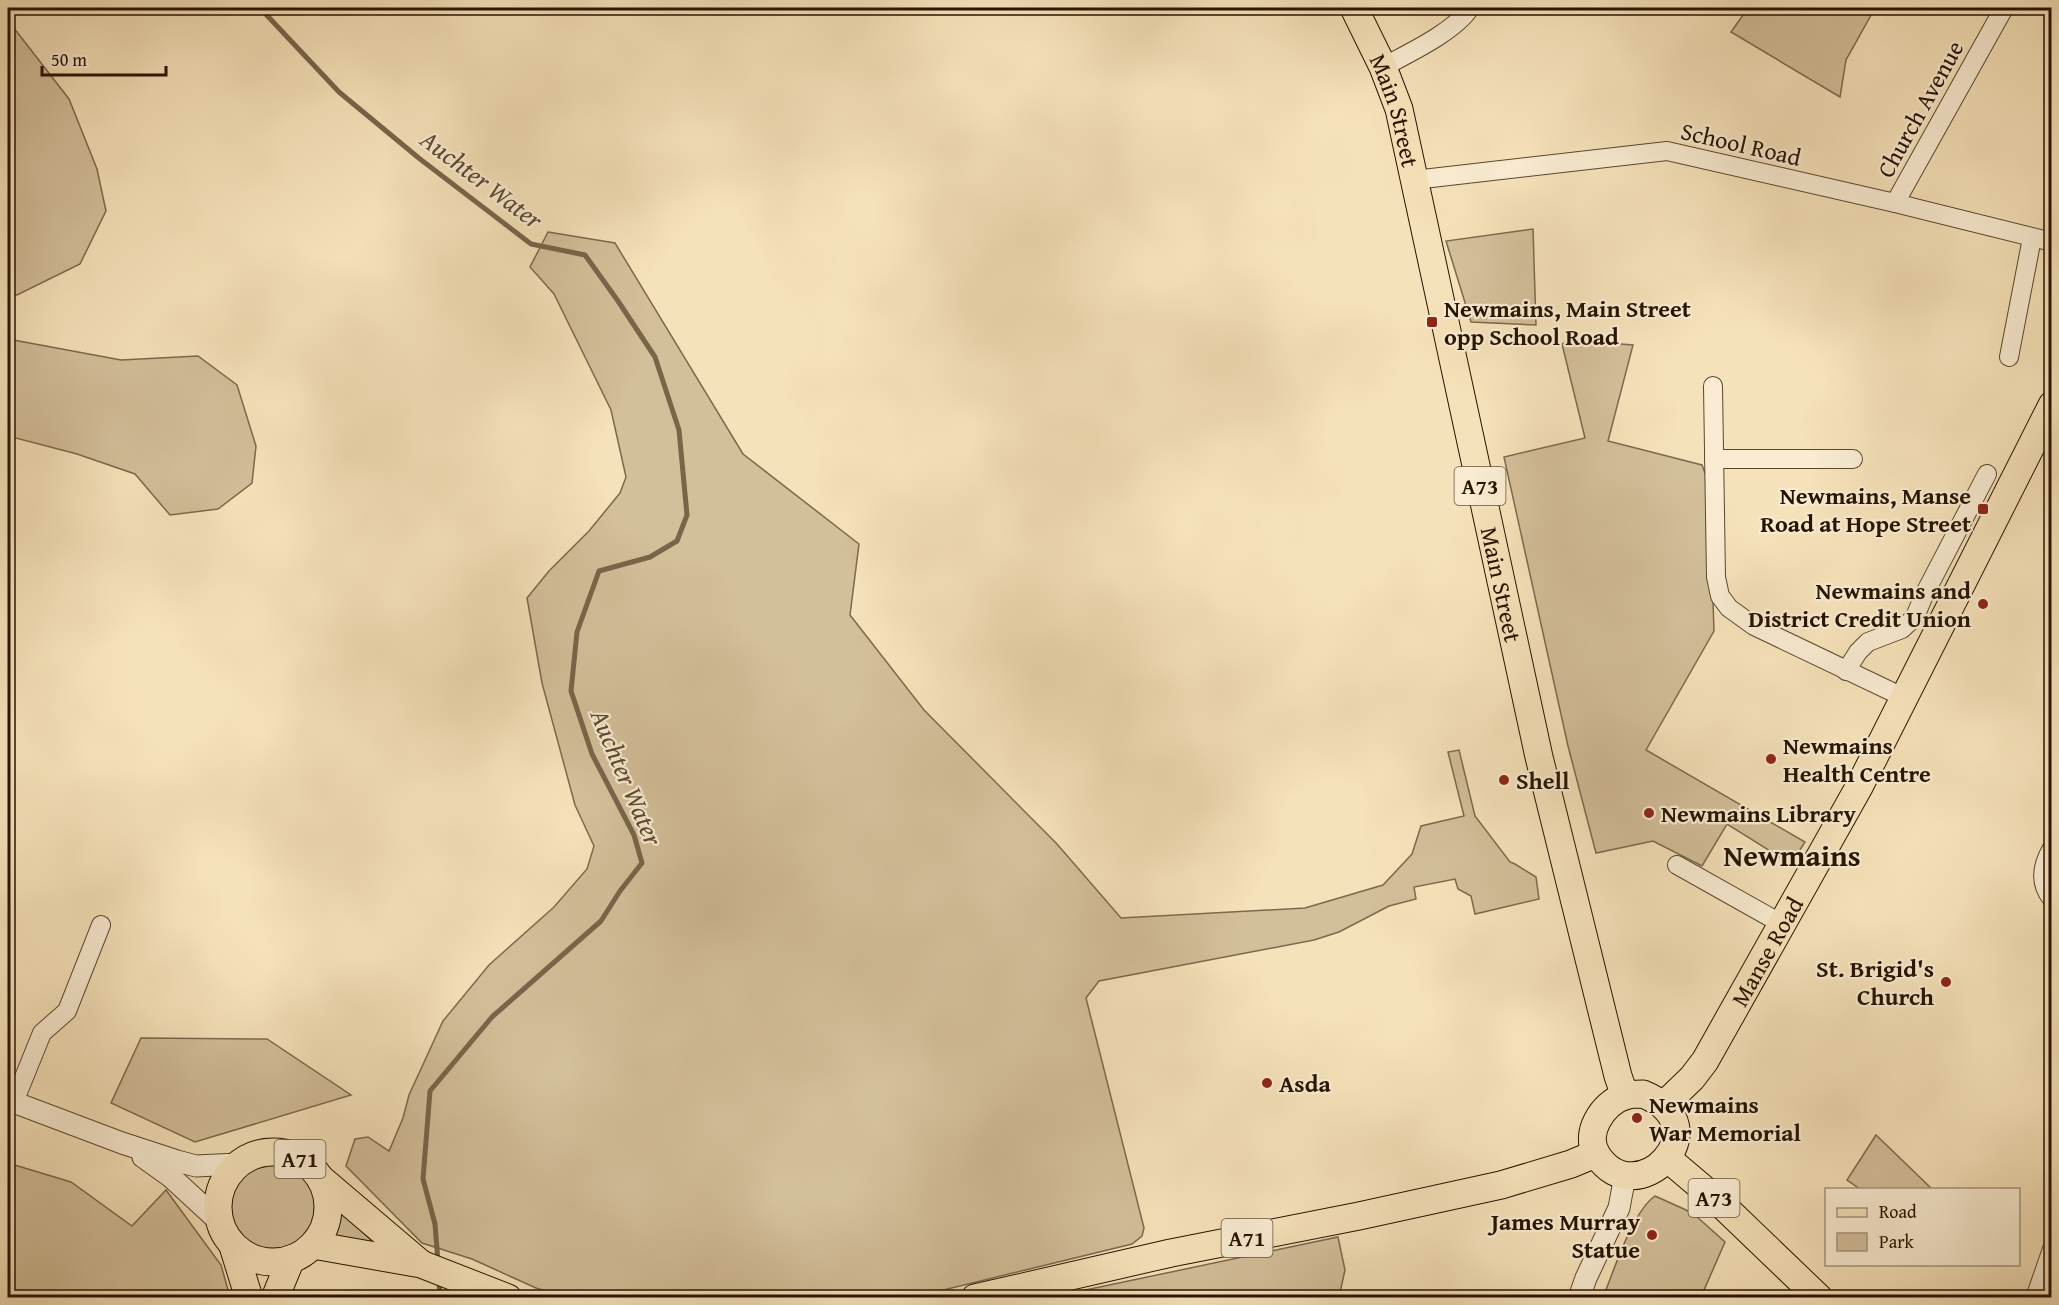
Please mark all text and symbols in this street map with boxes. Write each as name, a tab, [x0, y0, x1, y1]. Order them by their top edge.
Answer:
street label: Church Avenue	[1868, 34, 1972, 184]
scale bar	[42, 39, 166, 77]
text: 50 m	[51, 46, 87, 73]
street label: Main Street	[1361, 47, 1429, 171]
street label: School Road	[1678, 113, 1805, 175]
water label: Auchter Water	[412, 119, 553, 239]
place label: Newmains, Main Street opp School Road	[1444, 291, 1691, 354]
marker: Newmains, Main Street opp School Road	[1425, 315, 1439, 329]
road number: A73	[1454, 467, 1506, 505]
place label: Newmains, Manse Road at Hope Street	[1760, 478, 1971, 541]
marker: Newmains, Manse Road at Hope Street	[1976, 502, 1990, 516]
street label: Main Street	[1472, 523, 1531, 646]
place label: Newmains and District Credit Union	[1748, 573, 1971, 636]
marker: Newmains and District Credit Union	[1976, 597, 1990, 611]
water label: Auchter Water	[580, 702, 674, 852]
place label: Newmains Health Centre	[1783, 728, 1931, 791]
marker: Newmains Health Centre	[1764, 752, 1778, 766]
place label: Shell	[1516, 763, 1570, 798]
marker: Shell	[1497, 773, 1511, 787]
place label: Newmains Library	[1661, 796, 1856, 831]
marker: Newmains Library	[1642, 806, 1656, 820]
district label: Newmains	[1723, 833, 1861, 877]
street label: Manse Road	[1722, 890, 1812, 1013]
place label: St. Brigid's Church	[1816, 951, 1934, 1014]
marker: St. Brigid's Church	[1939, 975, 1953, 989]
place label: Asda	[1279, 1066, 1331, 1101]
marker: Asda	[1260, 1076, 1274, 1090]
place label: Newmains War Memorial	[1649, 1087, 1802, 1150]
marker: Newmains War Memorial	[1630, 1111, 1644, 1125]
road number: A71	[274, 1140, 326, 1178]
road number: A73	[1688, 1179, 1740, 1217]
legend	[1825, 1188, 2020, 1266]
text: Road	[1879, 1198, 1917, 1225]
place label: James Murray Statue	[1487, 1204, 1641, 1267]
road number: A71	[1222, 1219, 1272, 1257]
marker: James Murray Statue	[1645, 1228, 1659, 1242]
text: Park	[1879, 1228, 1915, 1255]

